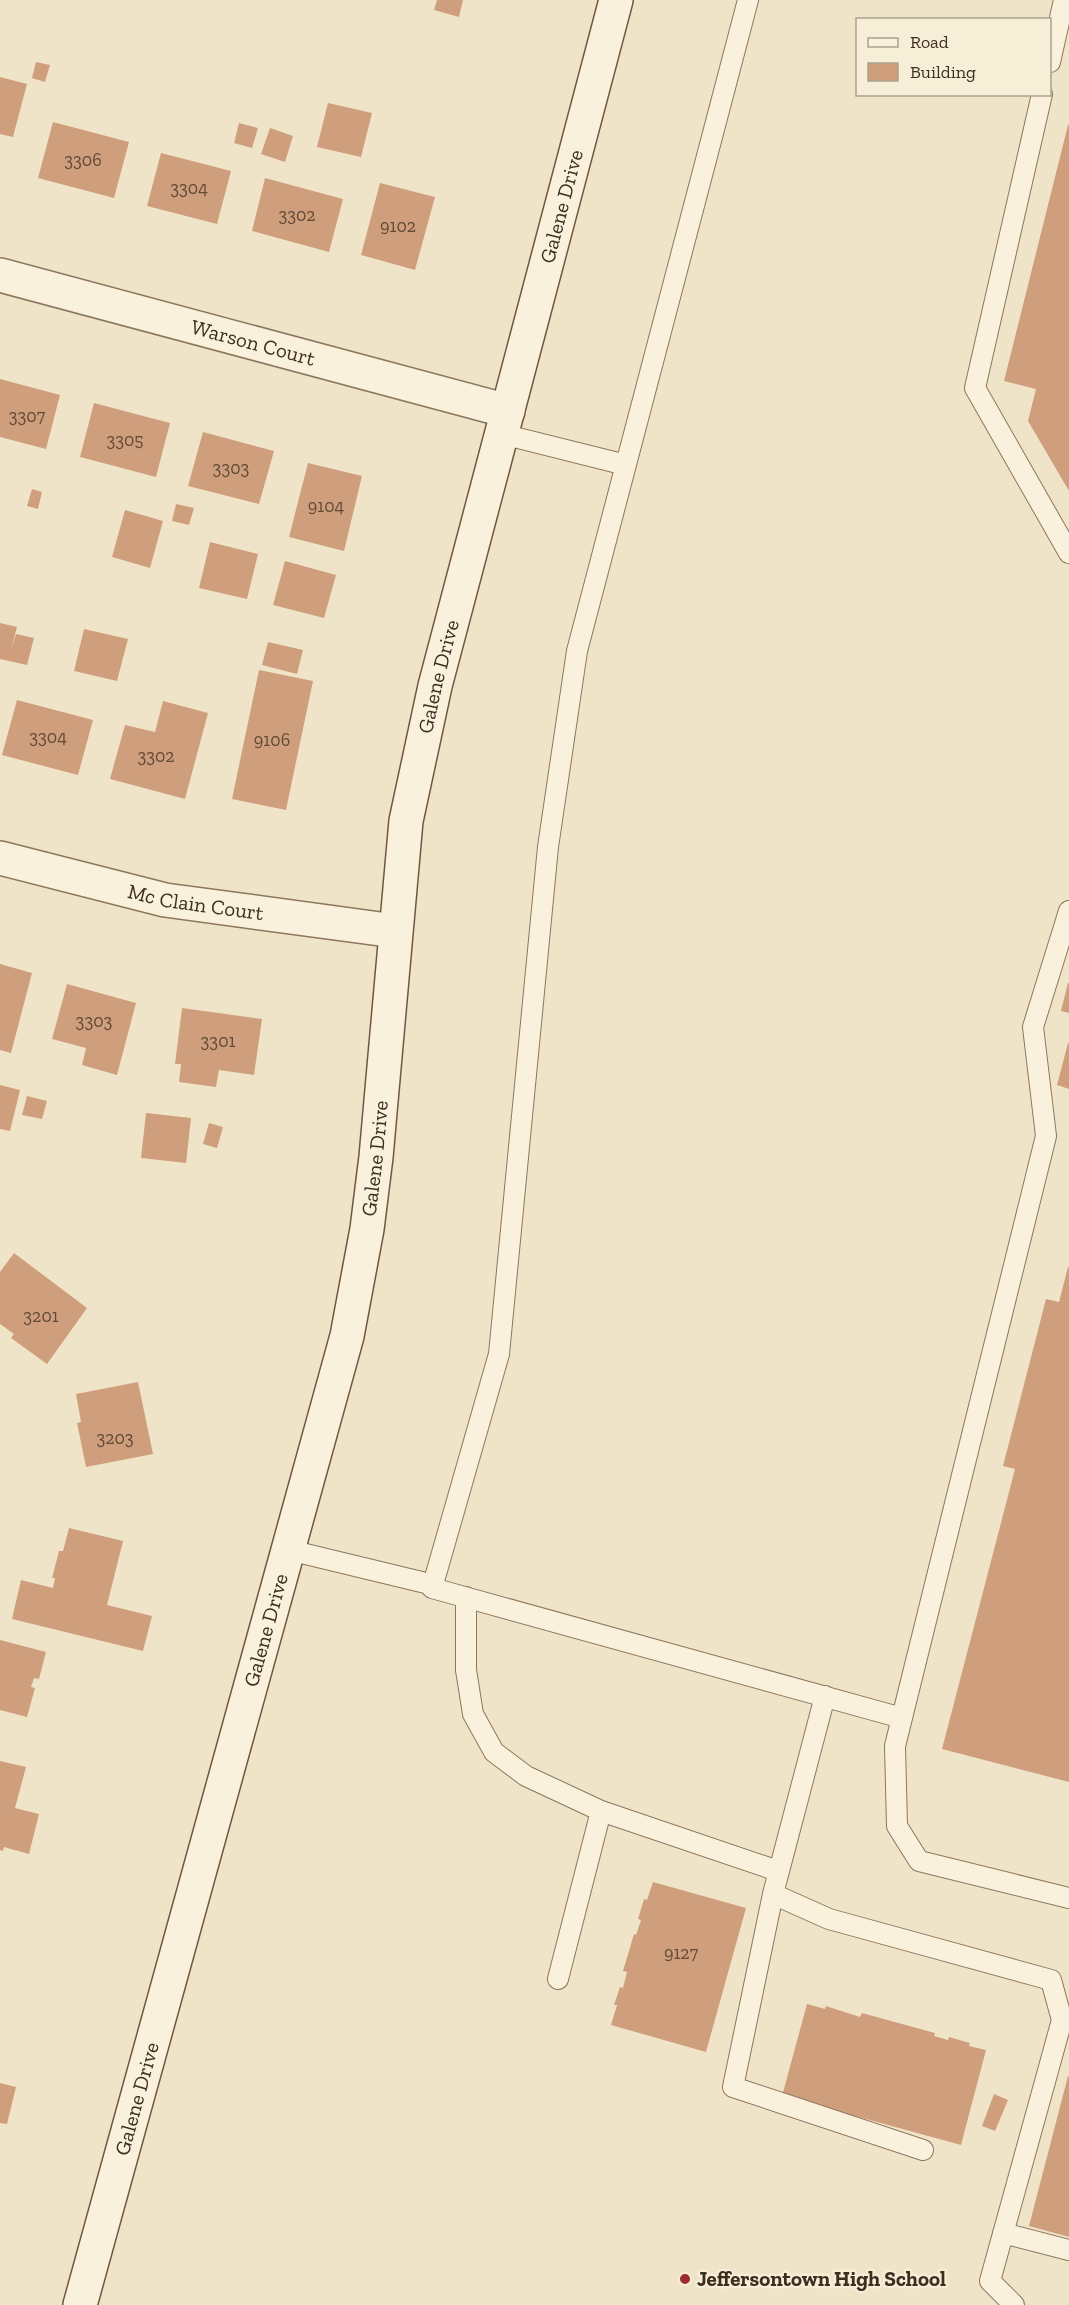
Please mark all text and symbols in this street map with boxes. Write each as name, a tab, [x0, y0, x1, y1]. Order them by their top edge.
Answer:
legend	[856, 18, 1051, 96]
text: Road	[910, 31, 949, 53]
text: Building	[910, 61, 976, 83]
street label: Galene Drive	[534, 147, 588, 266]
house number: 3306	[64, 149, 102, 171]
house number: 3304	[170, 177, 208, 199]
house number: 3302	[278, 204, 316, 226]
house number: 9102	[380, 215, 416, 237]
street label: Warson Court	[189, 314, 318, 371]
house number: 3307	[9, 405, 46, 427]
house number: 3305	[106, 429, 144, 451]
house number: 3303	[213, 457, 250, 479]
house number: 9104	[308, 495, 345, 517]
street label: Galene Drive	[412, 617, 464, 736]
house number: 3304	[29, 726, 67, 748]
house number: 9106	[254, 729, 290, 751]
house number: 3302	[137, 745, 175, 767]
street label: Mc Clain Court	[125, 878, 265, 925]
house number: 3303	[76, 1010, 113, 1032]
house number: 3301	[201, 1030, 236, 1052]
street label: Galene Drive	[356, 1099, 393, 1218]
house number: 3201	[23, 1305, 59, 1327]
house number: 3203	[96, 1427, 134, 1449]
street label: Galene Drive	[238, 1571, 293, 1689]
house number: 9127	[664, 1942, 699, 1964]
street label: Galene Drive	[109, 2039, 164, 2158]
place label: Jeffersontown High School	[697, 2266, 946, 2291]
marker: Jeffersontown High School	[678, 2272, 692, 2286]

